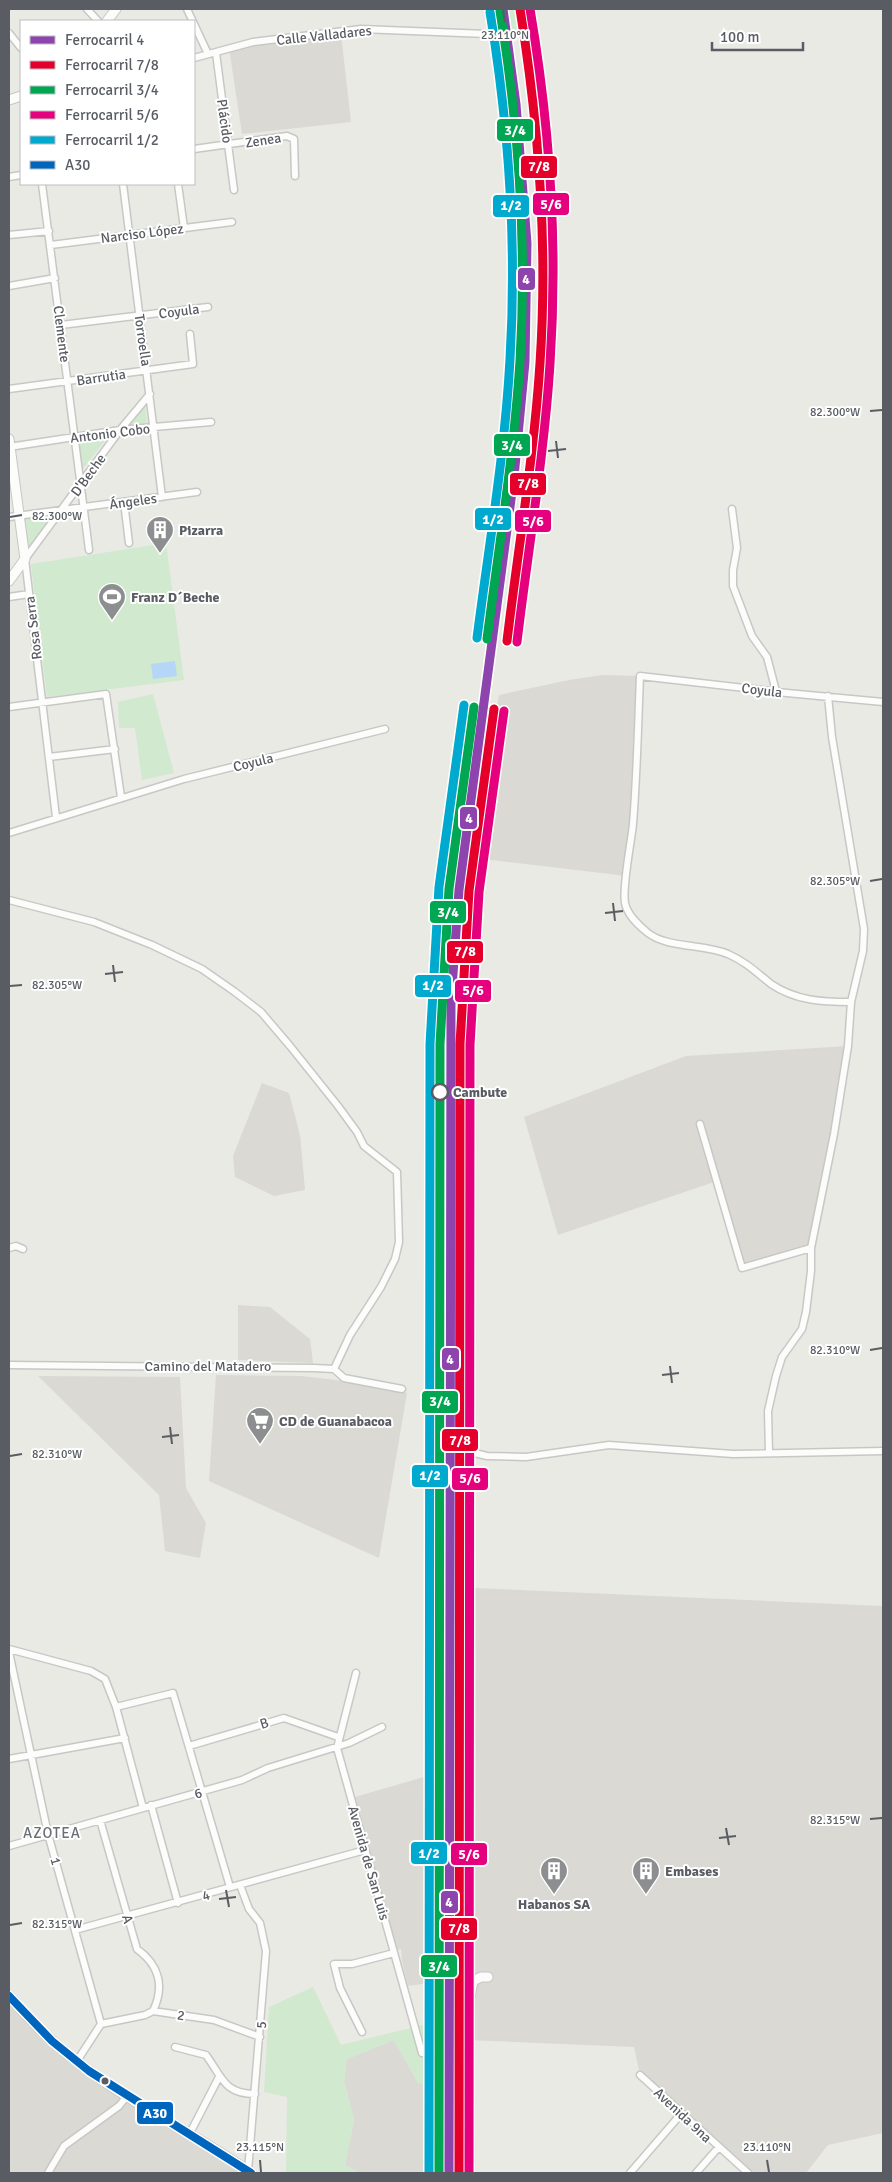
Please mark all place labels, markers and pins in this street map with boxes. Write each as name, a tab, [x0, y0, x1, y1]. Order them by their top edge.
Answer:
building icon: Pizarra	[145, 515, 175, 554]
place label: Pizarra	[179, 522, 223, 539]
sports icon: Franz D´Beche	[97, 582, 127, 621]
place label: Franz D´Beche	[131, 589, 220, 606]
marker: Cambute	[431, 1083, 449, 1101]
place label: Cambute	[453, 1084, 507, 1101]
supermarket icon: CD de Guanabacoa	[245, 1406, 275, 1445]
place label: CD de Guanabacoa	[279, 1413, 392, 1430]
building icon: Habanos SA	[539, 1856, 569, 1895]
building icon: Embases	[631, 1856, 661, 1895]
place label: Embases	[665, 1863, 718, 1880]
place label: Habanos SA	[518, 1896, 590, 1913]
unlabelled marker	[100, 2076, 110, 2086]

